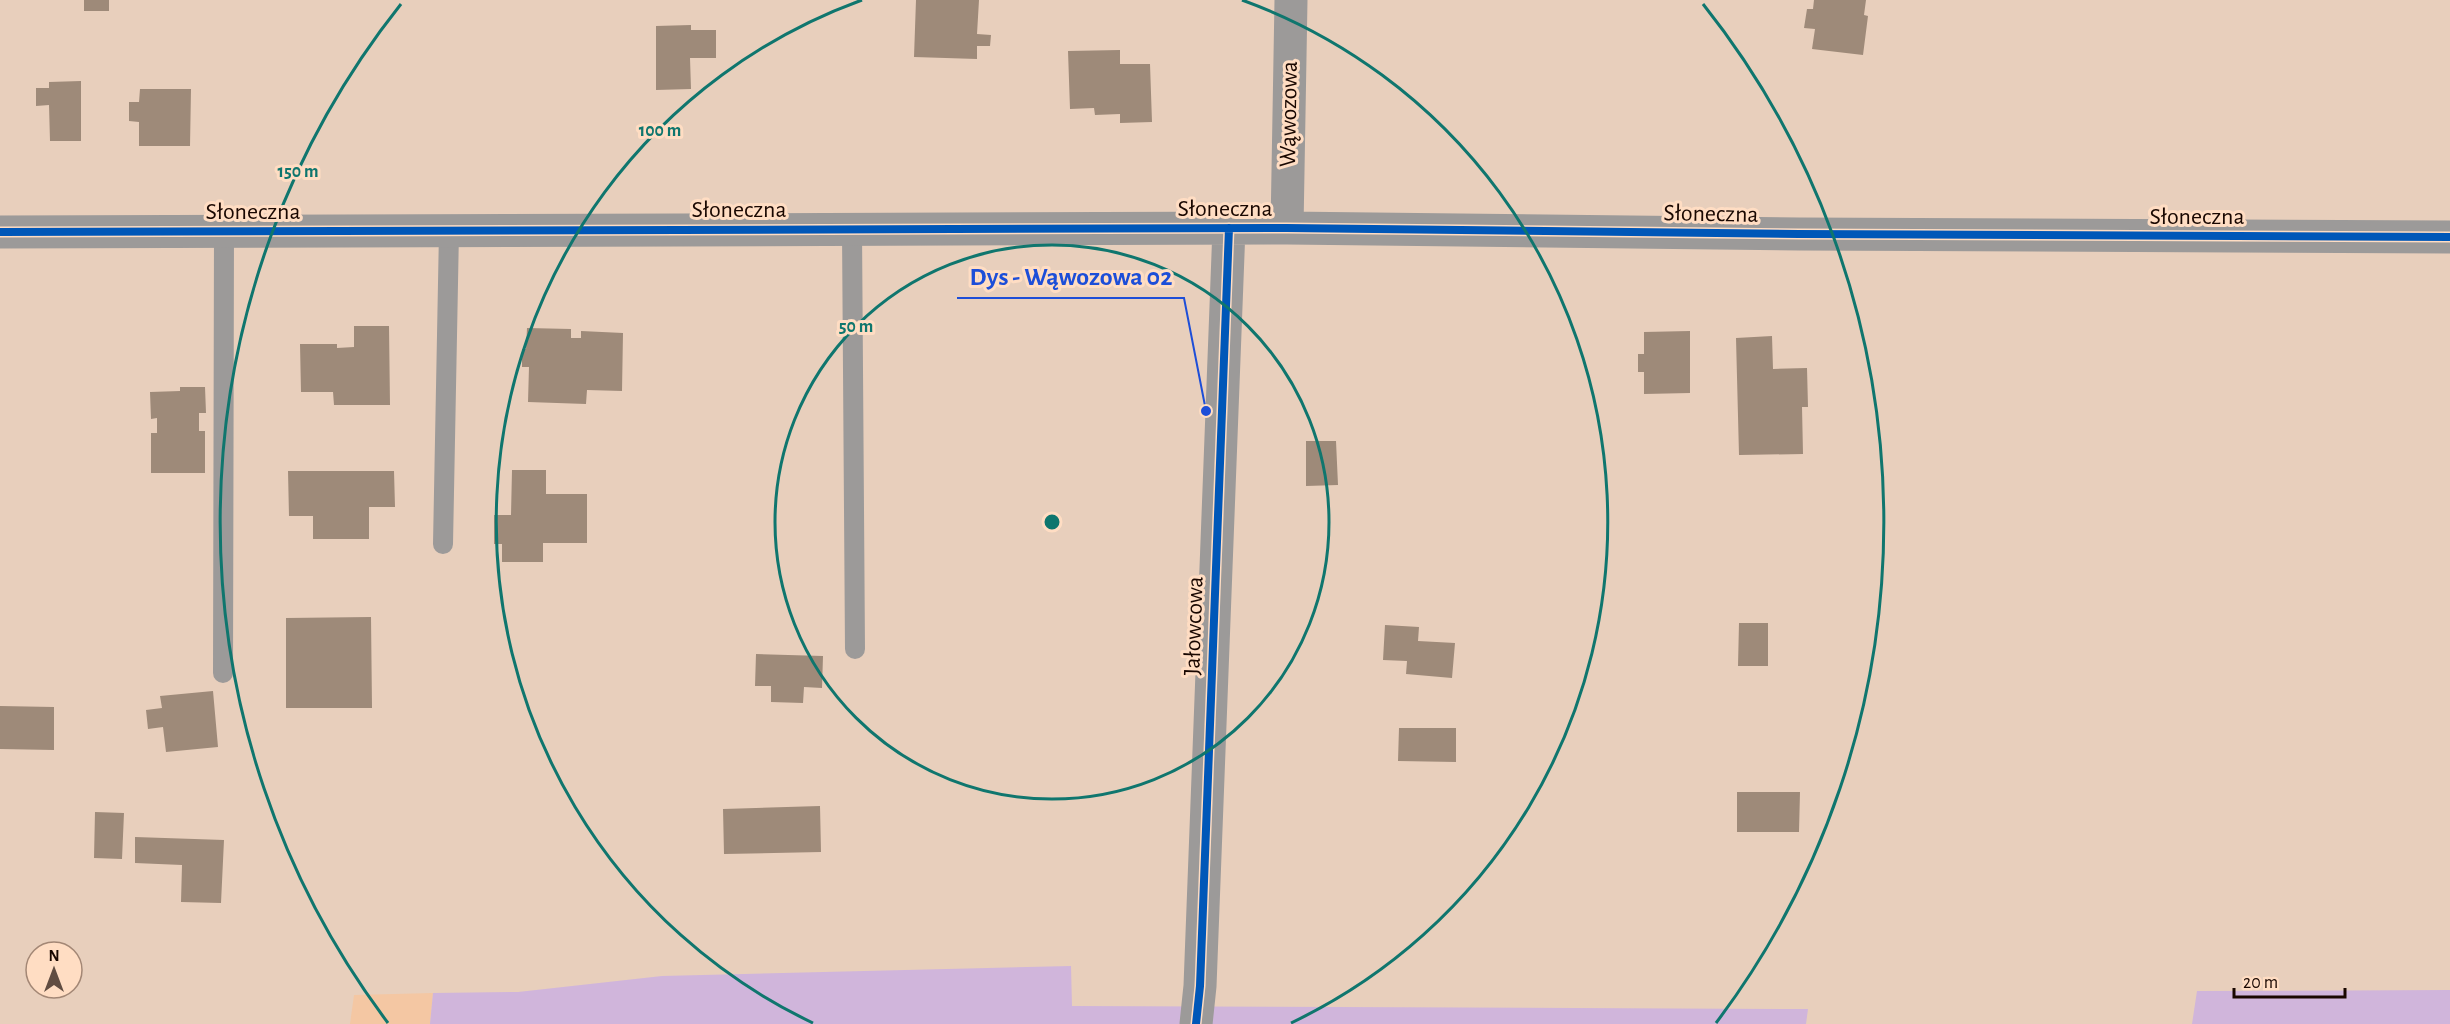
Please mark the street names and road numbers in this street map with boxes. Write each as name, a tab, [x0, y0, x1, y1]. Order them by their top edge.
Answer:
street label: Wąwozowa	[1276, 61, 1302, 167]
street label: Słoneczna	[1177, 197, 1273, 221]
street label: Słoneczna	[691, 198, 787, 222]
street label: Słoneczna	[205, 200, 301, 224]
street label: Słoneczna	[1663, 201, 1759, 227]
street label: Słoneczna	[2149, 205, 2245, 229]
street label: Jałowcowa	[1180, 576, 1208, 676]

